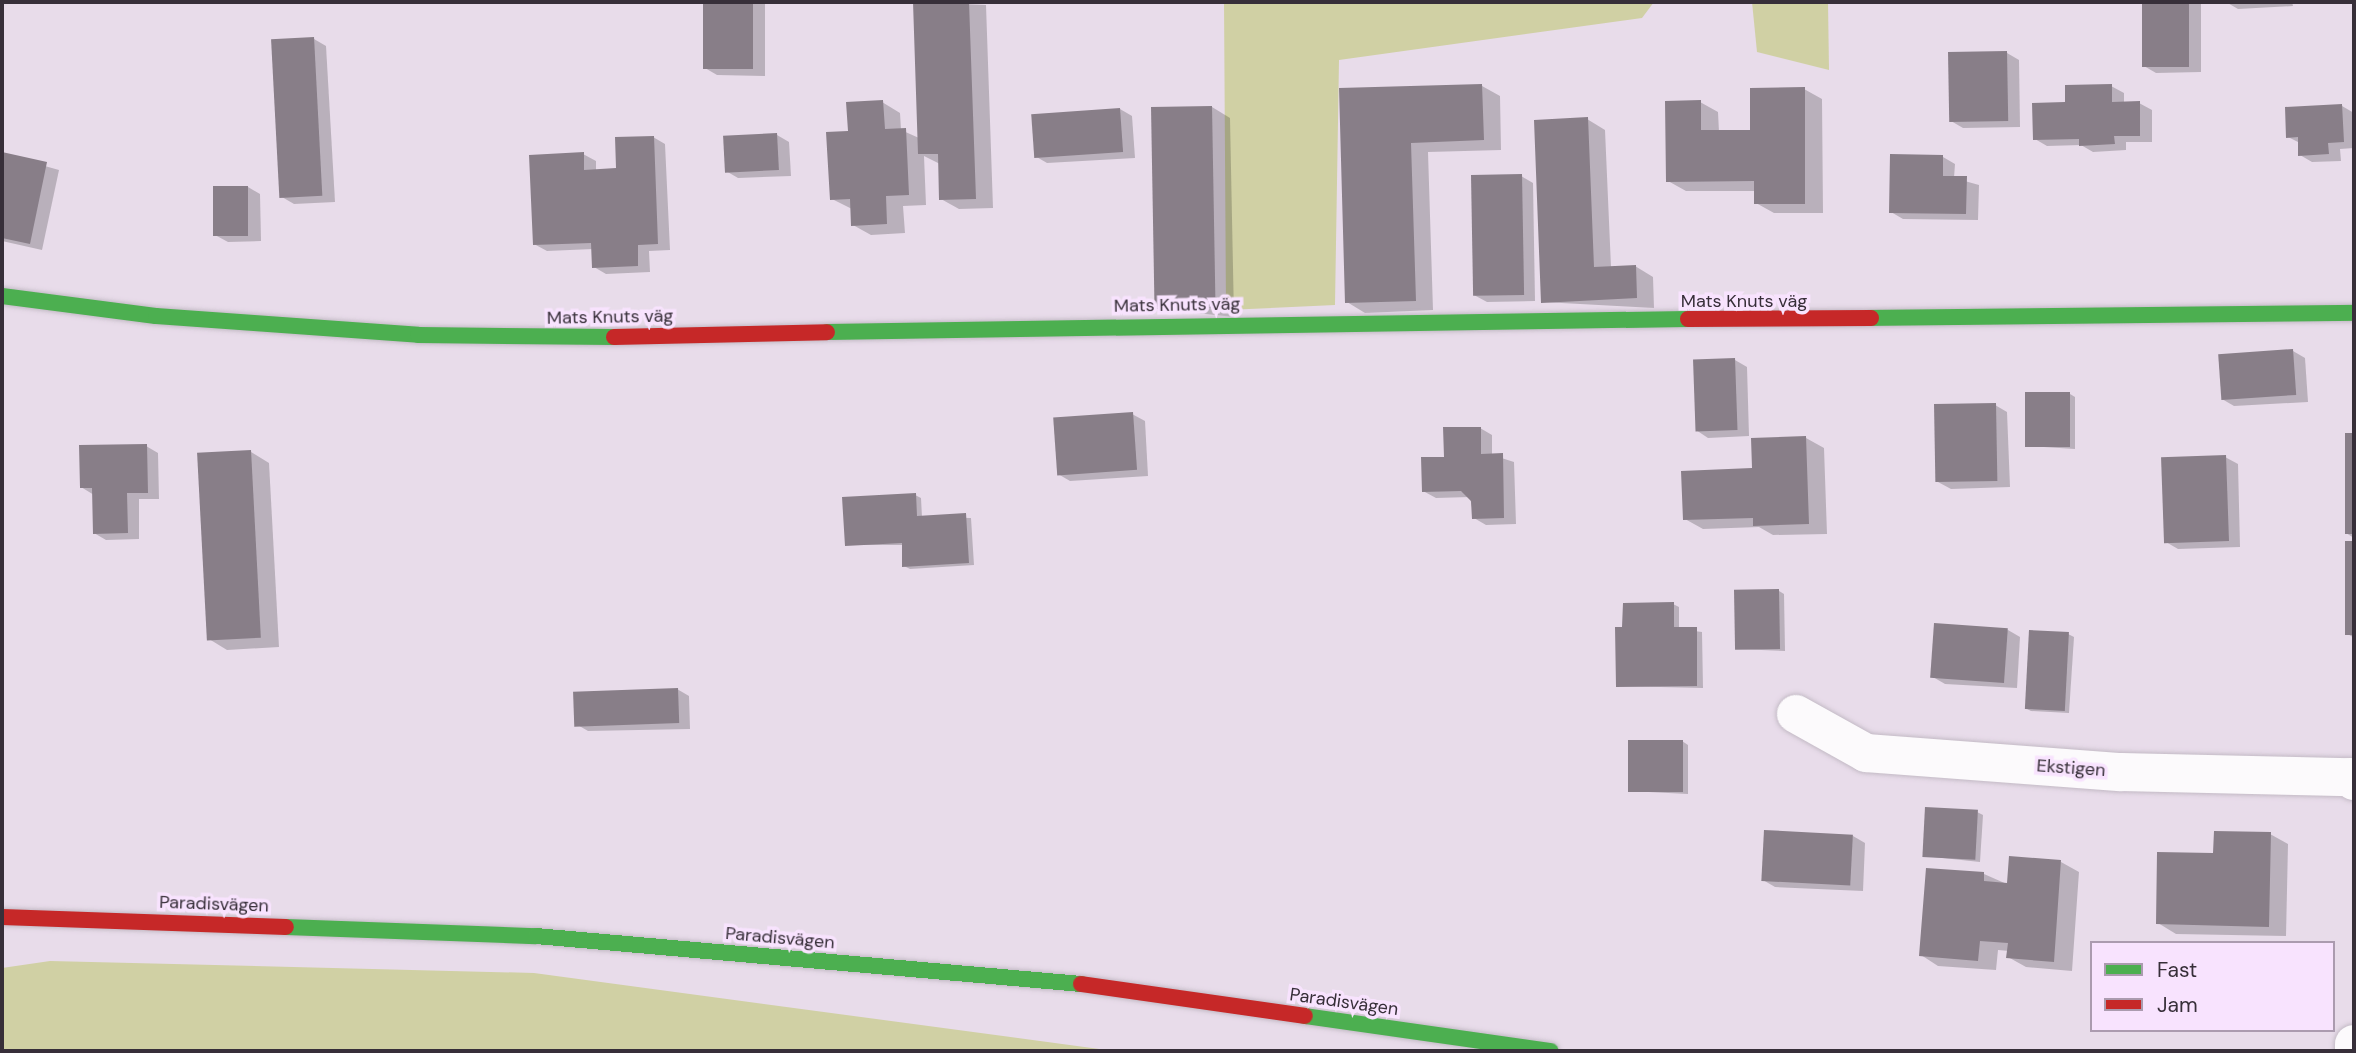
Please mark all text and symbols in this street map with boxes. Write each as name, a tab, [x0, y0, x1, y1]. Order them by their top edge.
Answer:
street label: Mats Knuts väg	[1681, 290, 1807, 312]
street label: Mats Knuts väg	[1114, 293, 1240, 317]
street label: Mats Knuts väg	[547, 305, 673, 329]
street label: Ekstigen	[2036, 755, 2106, 781]
street label: Paradisvägen	[159, 891, 269, 917]
street label: Paradisvägen	[725, 922, 835, 954]
legend	[2090, 941, 2335, 1032]
text: Fast	[2157, 956, 2197, 984]
street label: Paradisvägen	[1288, 984, 1400, 1020]
text: Jam	[2157, 991, 2198, 1019]

